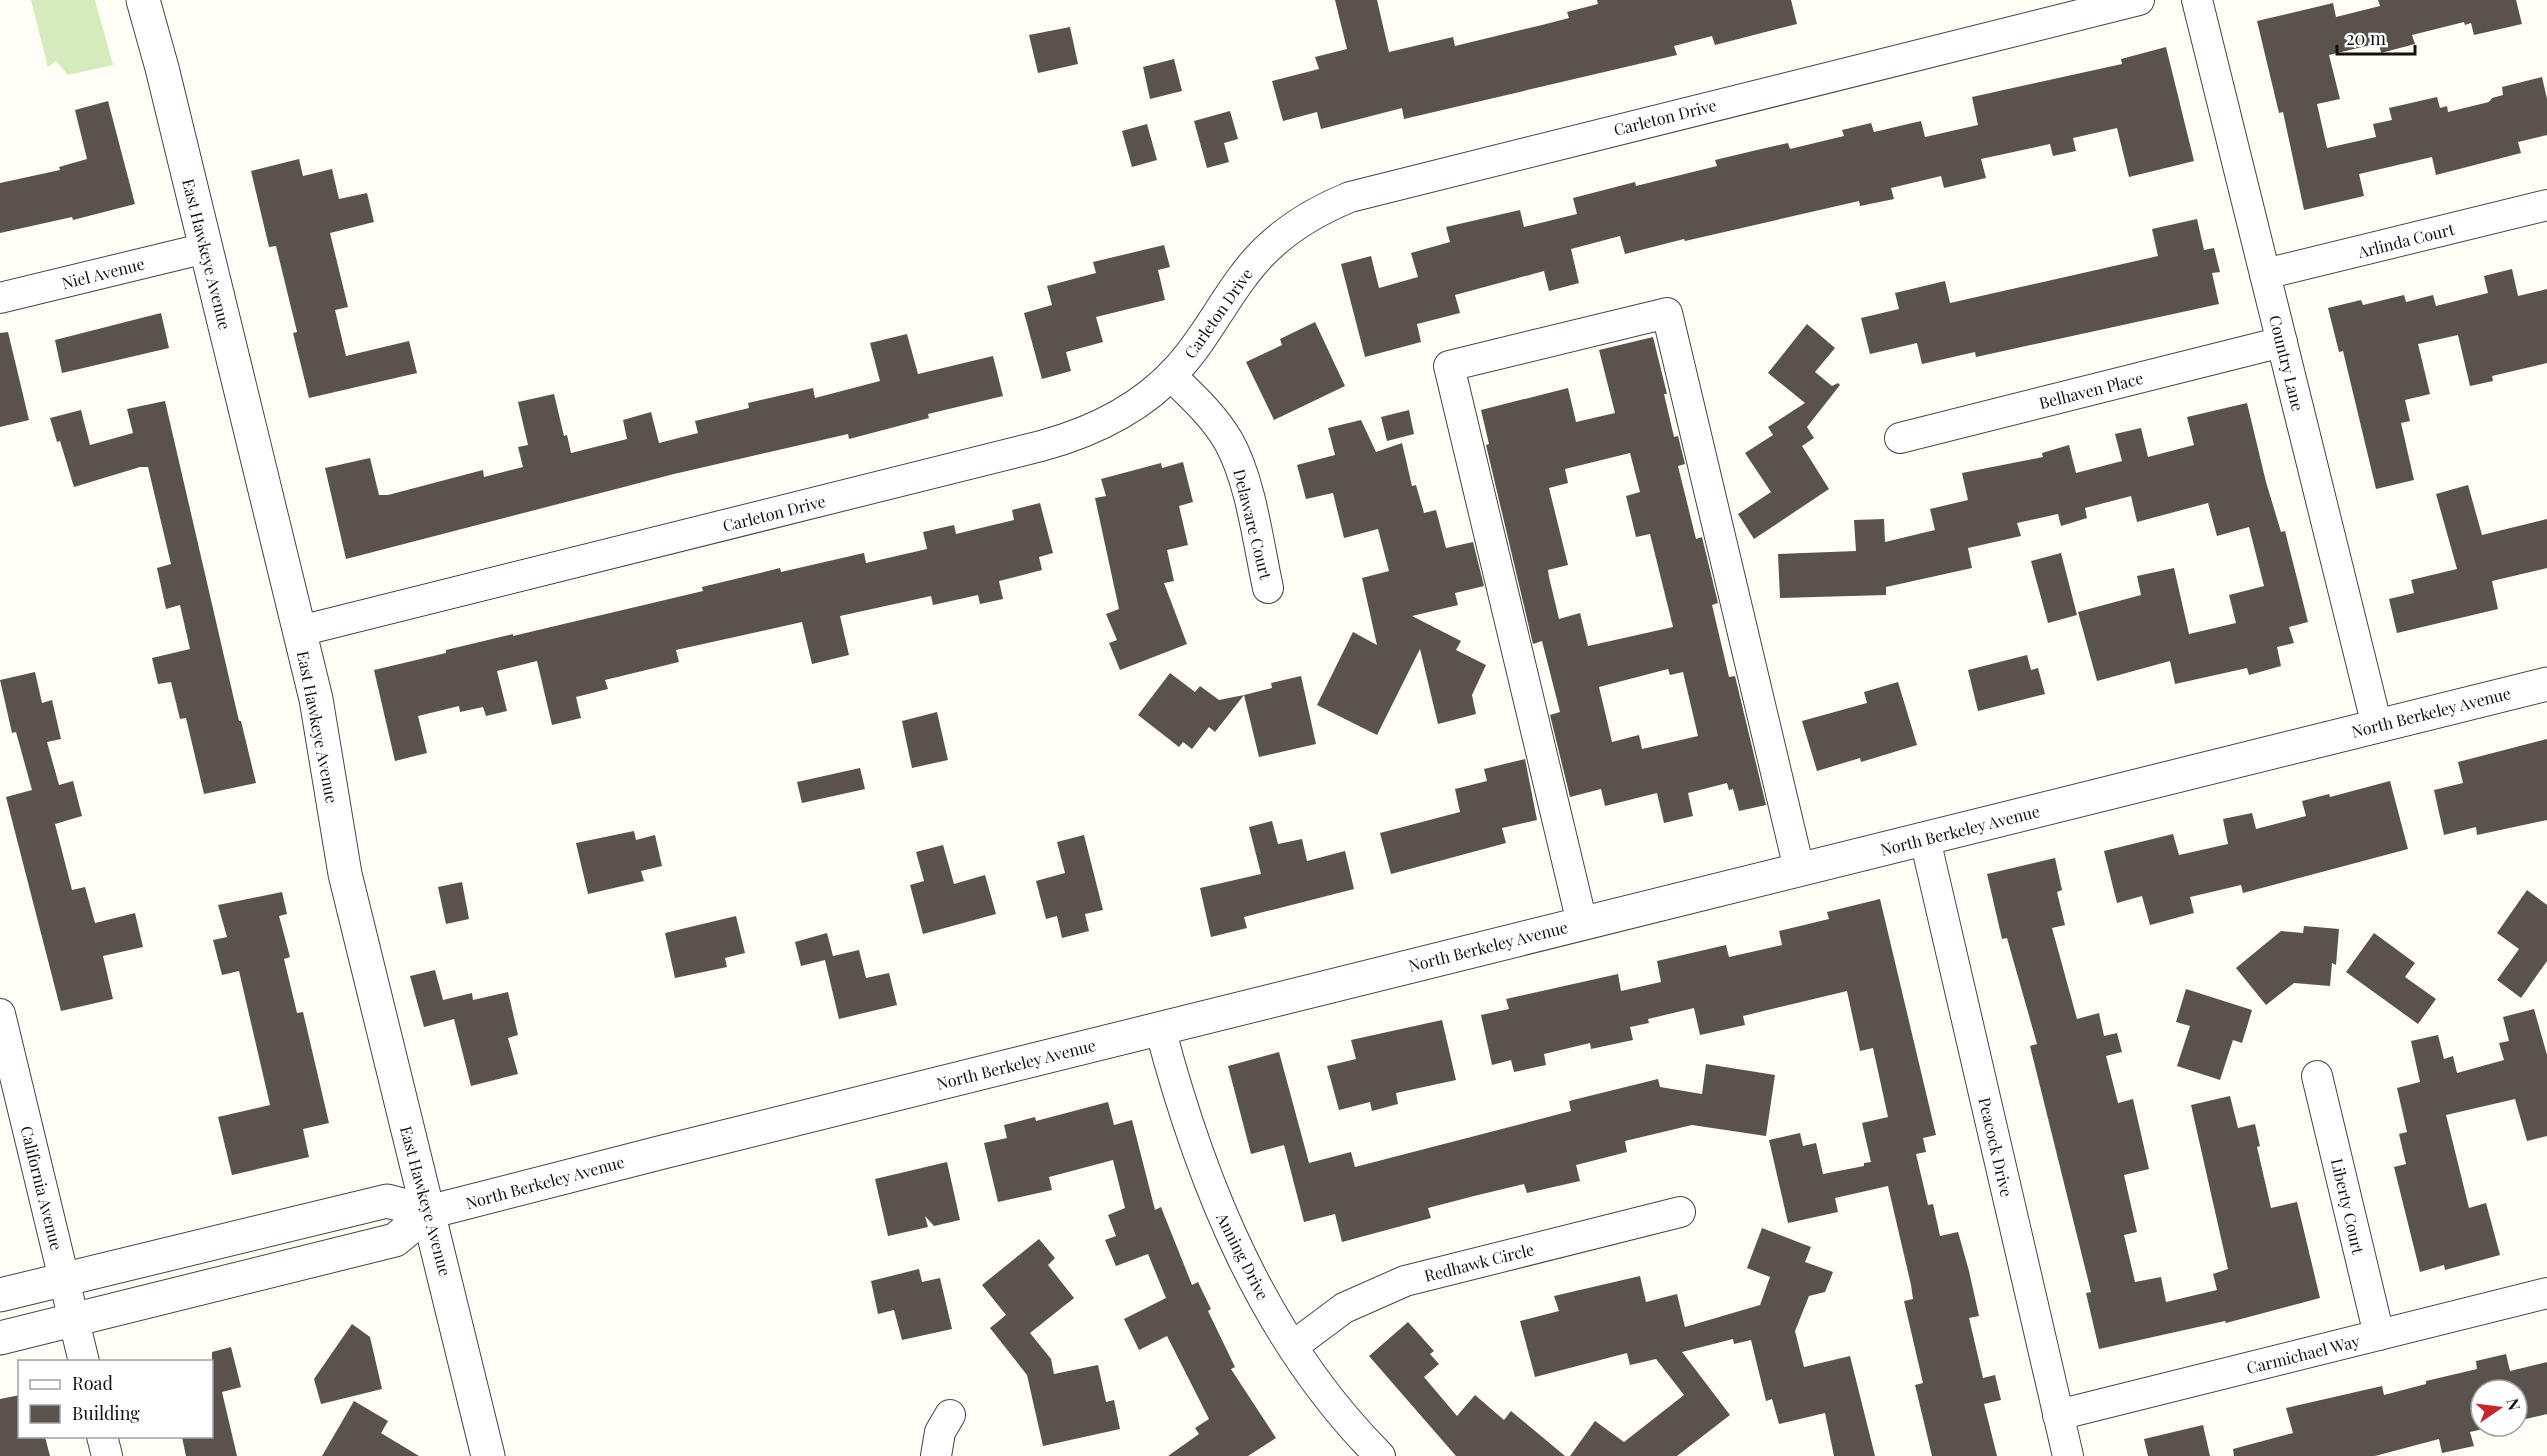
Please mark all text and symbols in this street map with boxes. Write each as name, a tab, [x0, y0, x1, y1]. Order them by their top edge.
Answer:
scale bar	[2337, 18, 2415, 56]
text: 20 m	[2346, 26, 2386, 50]
street label: Carleton Drive	[1611, 94, 1719, 140]
street label: East Hawkeye Avenue	[178, 176, 236, 332]
street label: Arlinda Court	[2355, 218, 2457, 262]
street label: Niel Avenue	[59, 253, 147, 293]
street label: Carleton Drive	[1179, 264, 1257, 362]
street label: Country Lane	[2265, 313, 2309, 413]
street label: Belhaven Place	[2037, 367, 2145, 413]
street label: Delaware Court	[1229, 467, 1277, 582]
street label: Carleton Drive	[720, 490, 828, 536]
street label: East Hawkeye Avenue	[293, 649, 343, 805]
street label: North Berkeley Avenue	[2349, 682, 2513, 742]
street label: North Berkeley Avenue	[1878, 800, 2042, 860]
street label: North Berkeley Avenue	[1406, 916, 1570, 976]
street label: North Berkeley Avenue	[934, 1034, 1098, 1094]
street label: Peacock Drive	[1974, 1095, 2018, 1199]
street label: California Avenue	[16, 1124, 68, 1252]
street label: East Hawkeye Avenue	[396, 1124, 456, 1278]
street label: North Berkeley Avenue	[463, 1151, 627, 1213]
street label: Liberty Court	[2327, 1156, 2369, 1256]
street label: Anning Drive	[1212, 1208, 1274, 1303]
street label: Redhawk Circle	[1422, 1238, 1536, 1286]
street label: Carmichael Way	[2244, 1330, 2362, 1378]
legend	[18, 1360, 213, 1438]
text: Road	[72, 1371, 113, 1395]
north arrow	[2469, 1378, 2529, 1438]
text: N	[2502, 1396, 2526, 1413]
text: Building	[72, 1401, 140, 1425]

